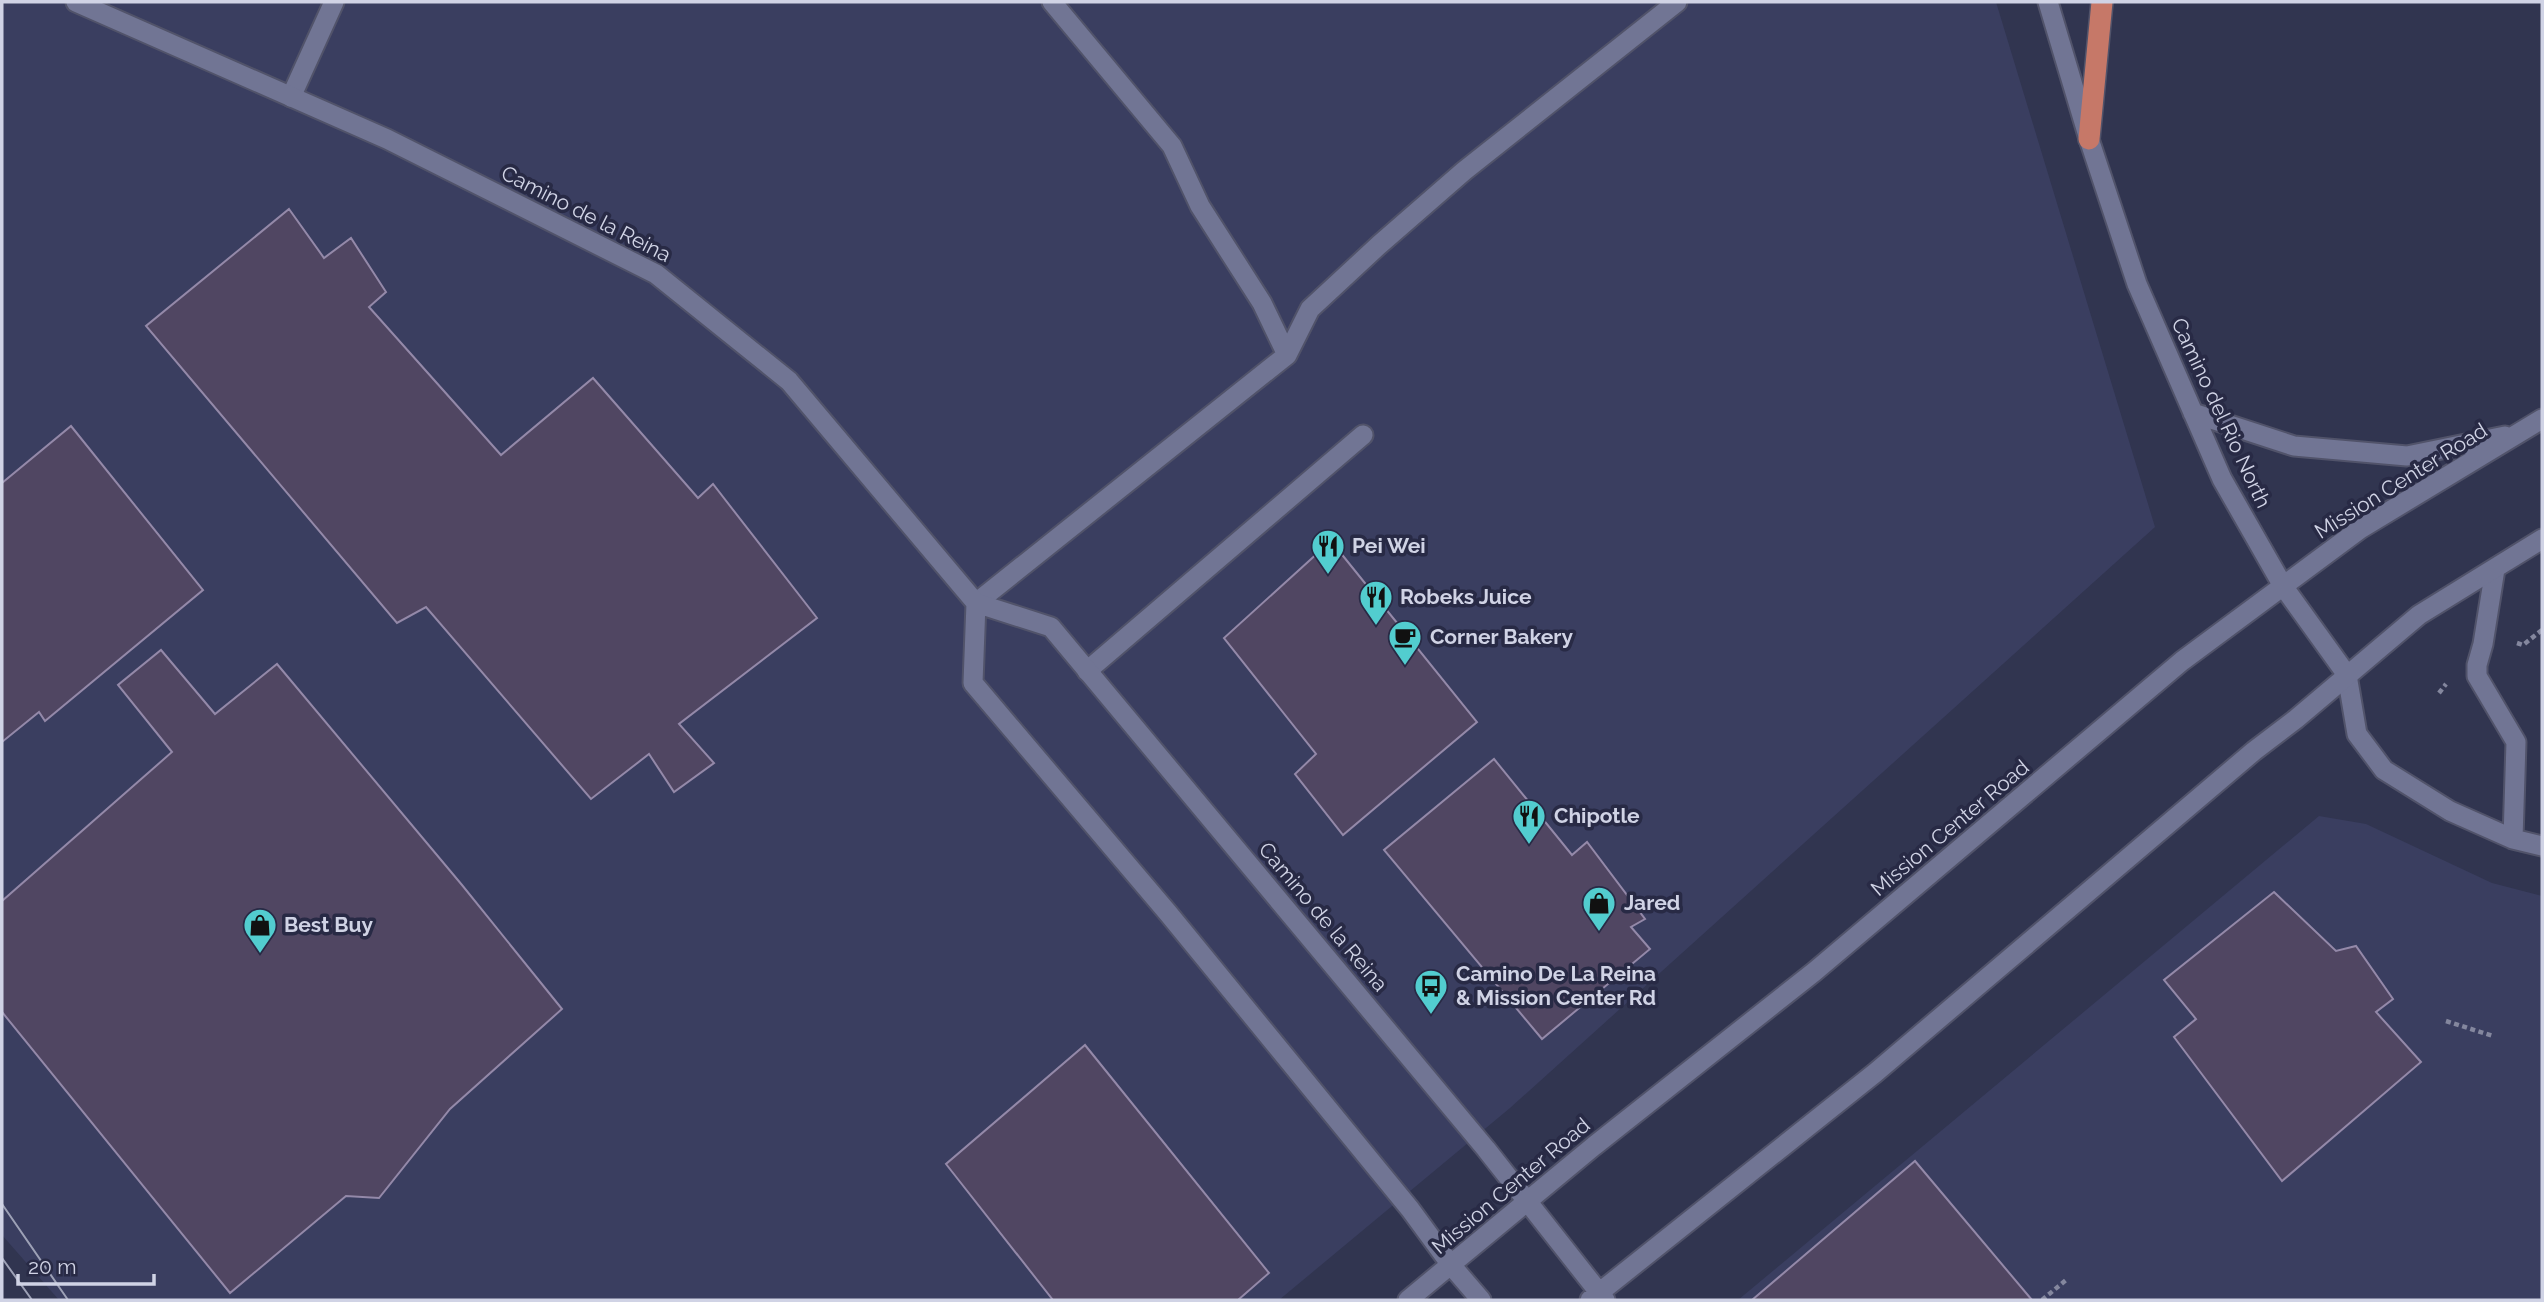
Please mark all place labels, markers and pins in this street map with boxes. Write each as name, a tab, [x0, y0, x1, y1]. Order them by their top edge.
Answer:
restaurant icon: Pei Wei	[1309, 527, 1347, 576]
place label: Pei Wei	[1352, 533, 1426, 558]
restaurant icon: Robeks Juice	[1357, 578, 1395, 627]
place label: Robeks Juice	[1400, 584, 1532, 609]
cafe icon: Corner Bakery	[1386, 618, 1424, 667]
place label: Corner Bakery	[1430, 624, 1573, 649]
restaurant icon: Chipotle	[1510, 797, 1548, 846]
place label: Chipotle	[1554, 803, 1640, 828]
shop icon: Jared	[1580, 884, 1618, 933]
place label: Jared	[1624, 890, 1680, 915]
shop icon: Best Buy	[241, 906, 279, 955]
place label: Best Buy	[284, 912, 373, 937]
place label: Camino De La Reina & Mission Center Rd	[1456, 961, 1656, 1010]
bus stop icon: Camino De La Reina & Mission Center Rd	[1412, 967, 1450, 1016]

